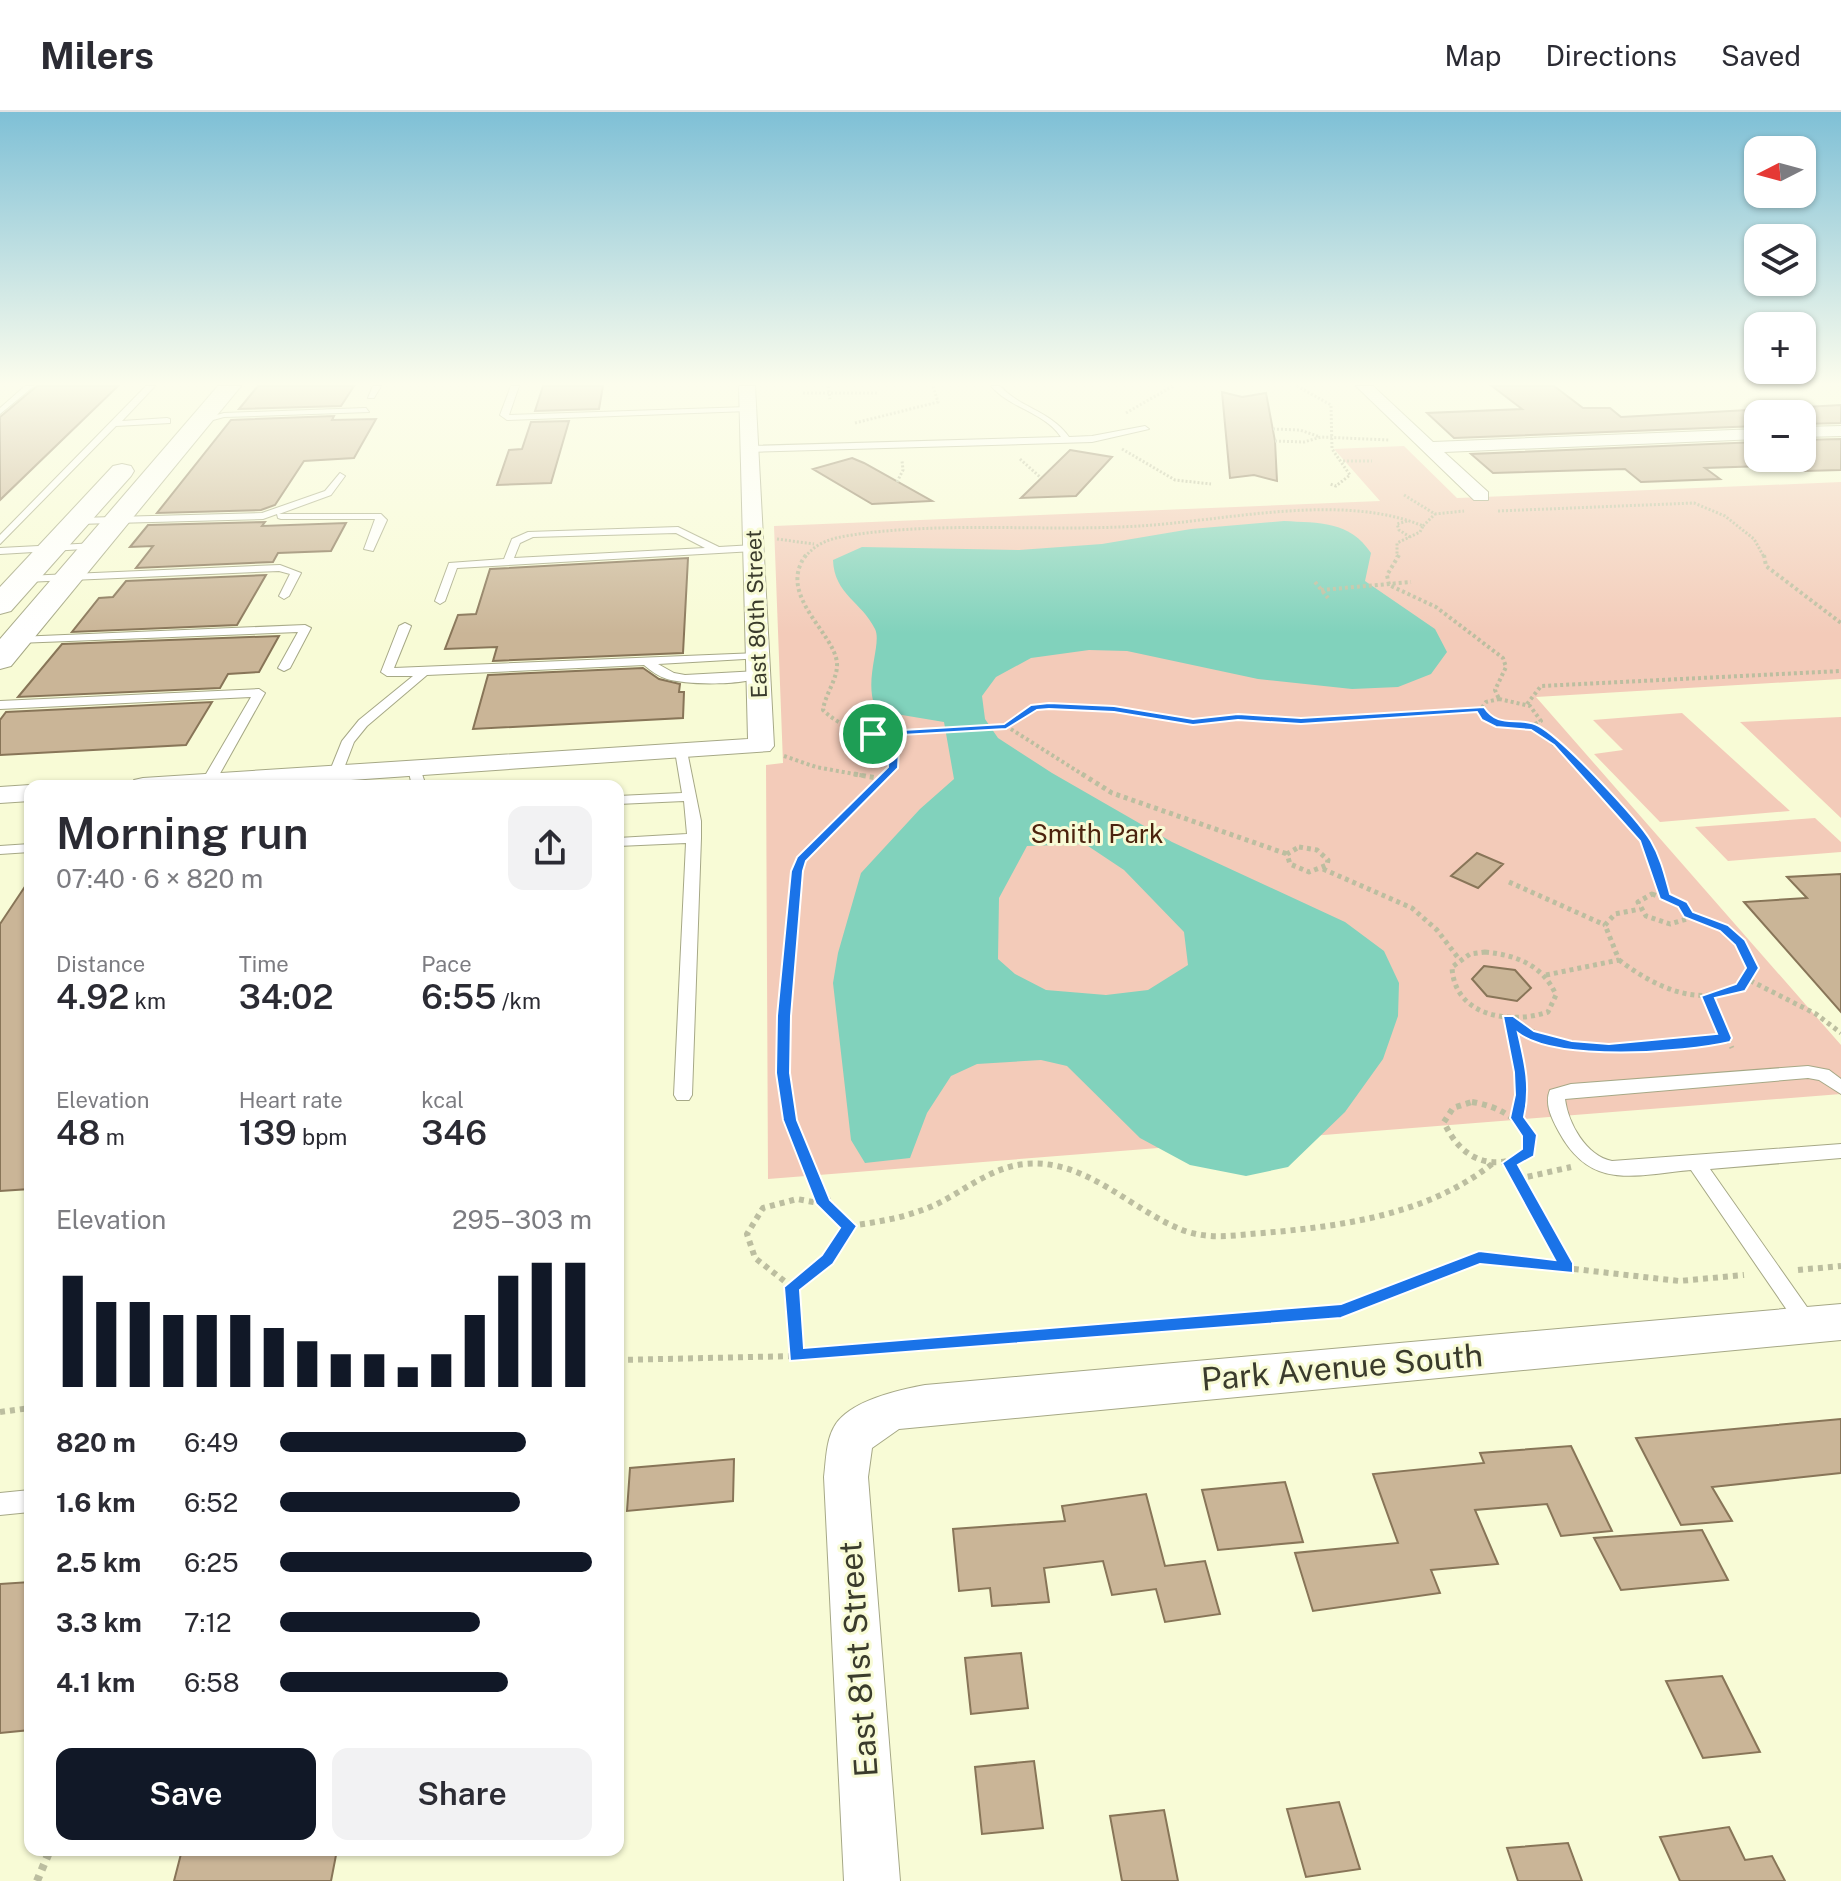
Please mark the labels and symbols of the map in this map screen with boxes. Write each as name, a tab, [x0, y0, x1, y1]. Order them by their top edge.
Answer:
north arrow	[1744, 136, 1816, 208]
street label: East 80th Street	[740, 529, 772, 699]
pin	[839, 700, 907, 768]
park label: Smith Park	[1030, 818, 1164, 849]
street label: Park Avenue South	[1200, 1336, 1484, 1398]
street label: East 81st Street	[831, 1540, 885, 1778]

